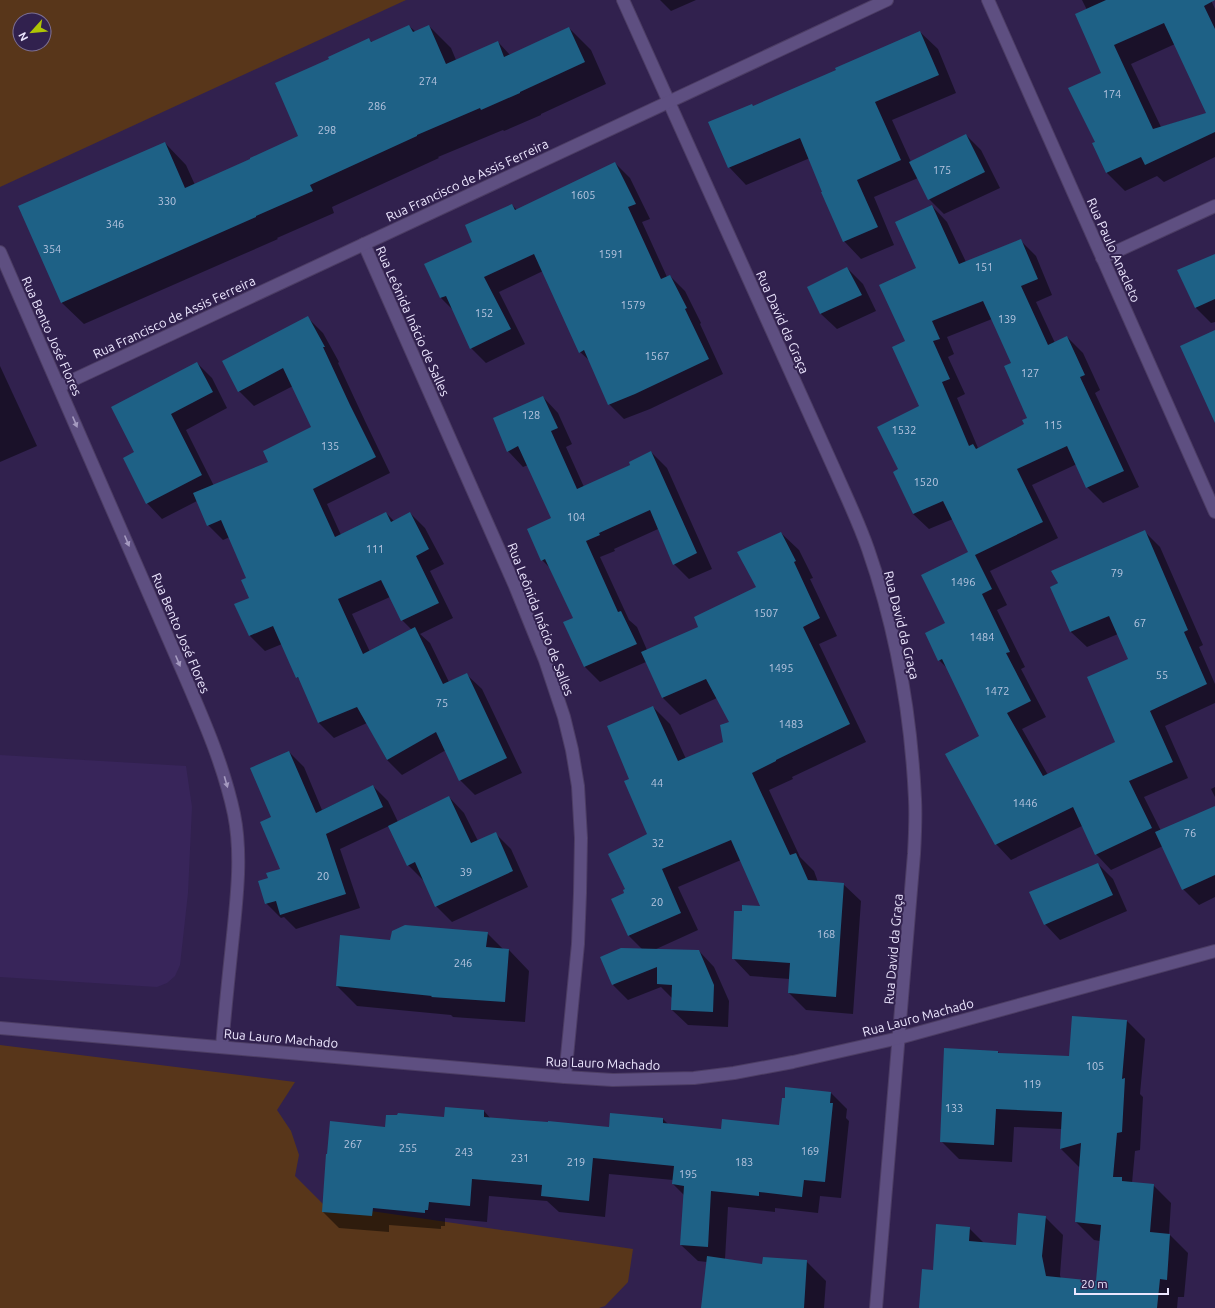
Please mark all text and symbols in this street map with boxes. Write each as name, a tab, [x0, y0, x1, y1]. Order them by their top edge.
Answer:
north arrow	[12, 12, 52, 52]
text: N	[16, 30, 30, 43]
house number: 274	[419, 75, 437, 87]
house number: 174	[1103, 88, 1121, 100]
house number: 286	[368, 100, 386, 112]
house number: 298	[318, 124, 336, 136]
street label: Rua Francisco de Assis Ferreira	[384, 136, 550, 224]
house number: 175	[933, 164, 951, 176]
house number: 1605	[571, 189, 595, 201]
house number: 330	[158, 195, 176, 207]
street label: Rua Paulo Anacleto	[1085, 196, 1143, 304]
house number: 346	[106, 218, 124, 230]
house number: 354	[43, 243, 61, 255]
street label: Rua Leônida Inácio de Salles	[374, 244, 453, 398]
house number: 1591	[599, 248, 623, 260]
house number: 151	[975, 261, 993, 273]
street label: Rua David da Graça	[754, 268, 812, 376]
street label: Rua Francisco de Assis Ferreira	[91, 273, 257, 361]
street label: Rua Bento José Flores	[19, 274, 85, 398]
house number: 1579	[621, 299, 645, 311]
house number: 152	[475, 307, 493, 319]
house number: 139	[998, 313, 1016, 325]
house number: 1567	[645, 350, 669, 362]
house number: 127	[1021, 367, 1039, 379]
house number: 128	[522, 409, 540, 421]
one-way arrow	[72, 416, 78, 428]
house number: 115	[1044, 419, 1062, 431]
house number: 1532	[892, 424, 916, 436]
house number: 135	[321, 440, 339, 452]
house number: 1520	[914, 476, 938, 488]
house number: 104	[567, 511, 585, 523]
one-way arrow	[124, 536, 130, 548]
street label: Rua Leônida Inácio de Salles	[505, 541, 577, 698]
house number: 111	[366, 543, 384, 555]
house number: 79	[1111, 567, 1123, 579]
street label: Rua David da Graça	[882, 569, 922, 681]
street label: Rua Bento José Flores	[149, 571, 213, 695]
house number: 1496	[951, 576, 975, 588]
house number: 1507	[754, 607, 778, 619]
house number: 67	[1134, 617, 1146, 629]
house number: 1484	[970, 631, 994, 643]
one-way arrow	[175, 655, 181, 666]
house number: 1495	[769, 662, 793, 674]
house number: 55	[1156, 669, 1168, 681]
house number: 1472	[985, 685, 1009, 697]
house number: 75	[436, 697, 448, 709]
house number: 1483	[779, 718, 803, 730]
one-way arrow	[223, 776, 229, 788]
house number: 44	[651, 777, 663, 789]
house number: 1446	[1013, 797, 1037, 809]
house number: 76	[1184, 827, 1196, 839]
house number: 32	[652, 837, 664, 849]
house number: 39	[460, 866, 472, 878]
house number: 20	[317, 870, 329, 882]
street label: Rua David da Graça	[881, 893, 905, 1005]
house number: 20	[651, 896, 663, 908]
house number: 168	[817, 928, 835, 940]
house number: 246	[454, 957, 472, 969]
street label: Rua Lauro Machado	[861, 995, 975, 1039]
street label: Rua Lauro Machado	[223, 1026, 339, 1050]
street label: Rua Lauro Machado	[545, 1054, 661, 1072]
house number: 105	[1086, 1060, 1104, 1072]
house number: 119	[1023, 1078, 1041, 1090]
house number: 133	[945, 1102, 963, 1114]
house number: 267	[344, 1138, 362, 1150]
house number: 255	[399, 1142, 417, 1154]
house number: 169	[801, 1145, 819, 1157]
house number: 243	[455, 1146, 473, 1158]
house number: 231	[511, 1152, 529, 1164]
house number: 219	[567, 1156, 585, 1168]
house number: 183	[735, 1156, 753, 1168]
house number: 195	[679, 1168, 697, 1180]
scale bar	[1075, 1270, 1168, 1296]
text: 20 m	[1081, 1277, 1108, 1290]

